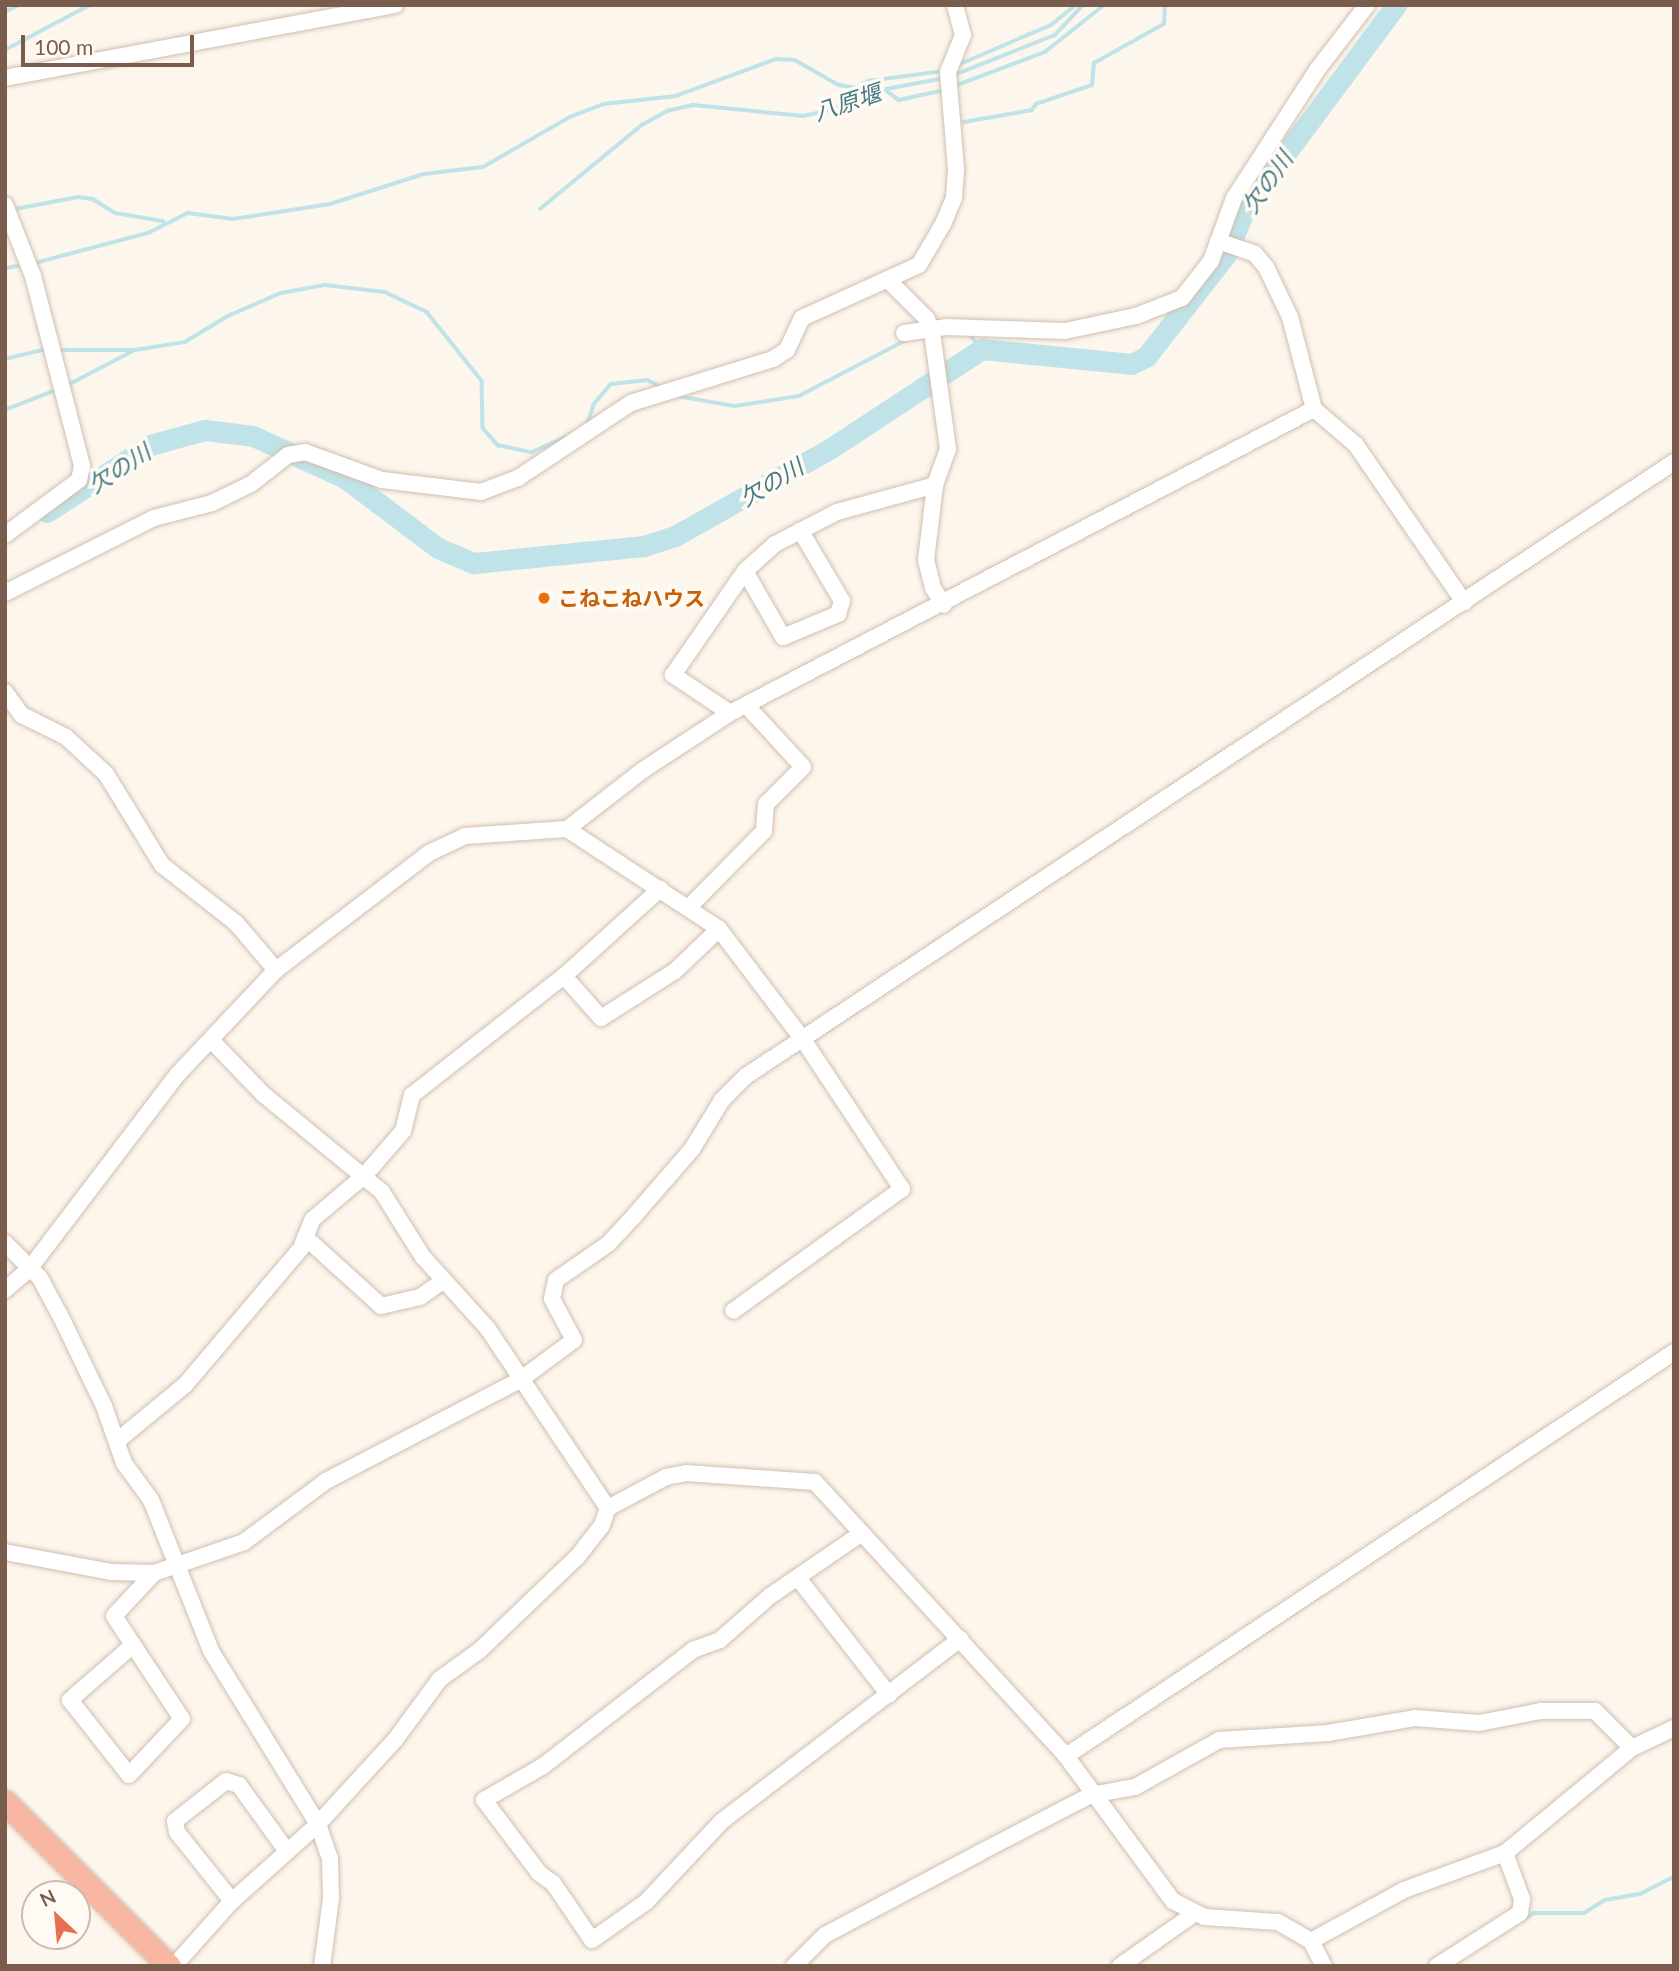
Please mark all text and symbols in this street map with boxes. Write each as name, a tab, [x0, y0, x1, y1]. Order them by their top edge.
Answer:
scale bar	[24, 21, 198, 65]
text: 100 m	[34, 34, 93, 59]
water label: 八原堰	[810, 78, 884, 126]
water label: 欠の川	[1236, 146, 1298, 218]
water label: 欠の川	[83, 438, 155, 498]
water label: 欠の川	[734, 452, 808, 512]
place label: こねこねハウス	[558, 585, 705, 611]
marker: こねこねハウス	[536, 590, 552, 606]
north arrow	[21, 1880, 91, 1950]
text: N	[36, 1884, 59, 1911]

